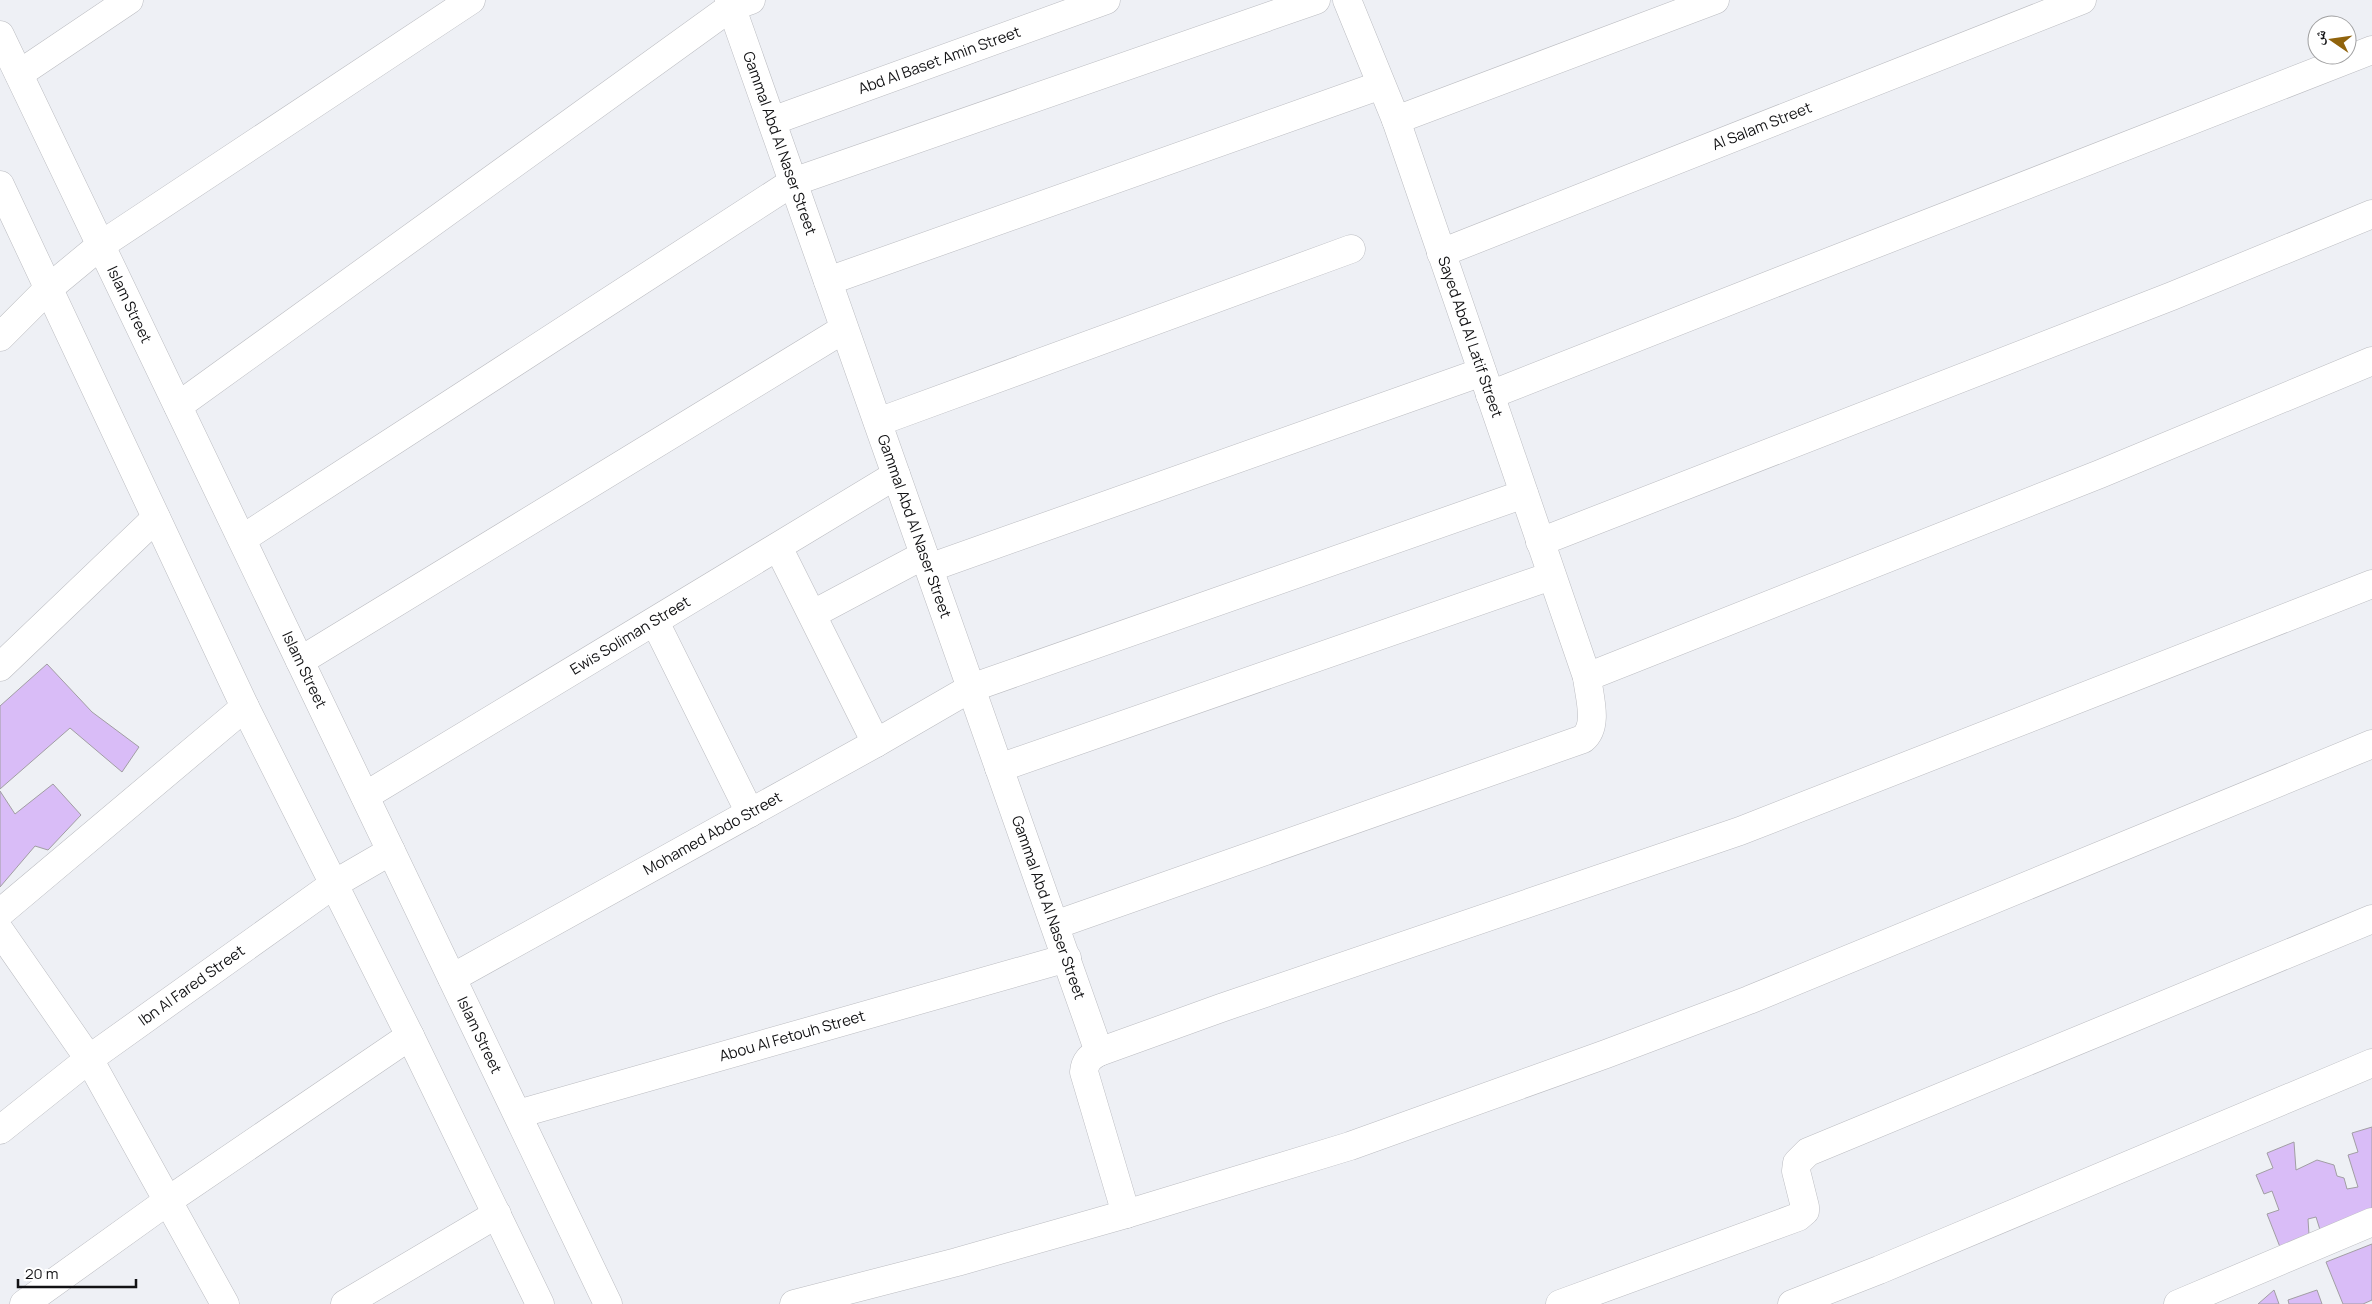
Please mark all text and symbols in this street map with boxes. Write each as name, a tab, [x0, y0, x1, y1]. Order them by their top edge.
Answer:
north arrow	[2307, 15, 2357, 65]
street label: Abd Al Baset Amin Street	[855, 21, 1023, 99]
text: ش	[2308, 27, 2330, 46]
street label: Gammal Abd Al Naser Street	[738, 49, 822, 238]
street label: Al Salam Street	[1709, 97, 1815, 155]
street label: Sayed Abd Al Latif Street	[1433, 253, 1508, 420]
street label: Islam Street	[102, 262, 157, 346]
street label: Gammal Abd Al Naser Street	[873, 432, 957, 621]
street label: Ewis Soliman Street	[566, 591, 694, 680]
street label: Islam Street	[277, 628, 332, 712]
street label: Mohamed Abdo Street	[639, 786, 785, 880]
street label: Gammal Abd Al Naser Street	[1007, 813, 1091, 1002]
street label: Ibn Al Fared Street	[134, 940, 249, 1030]
street label: Islam Street	[452, 993, 507, 1077]
street label: Abou Al Fetouh Street	[717, 1005, 867, 1066]
scale bar	[18, 1256, 135, 1288]
text: 20 m	[25, 1263, 58, 1284]

